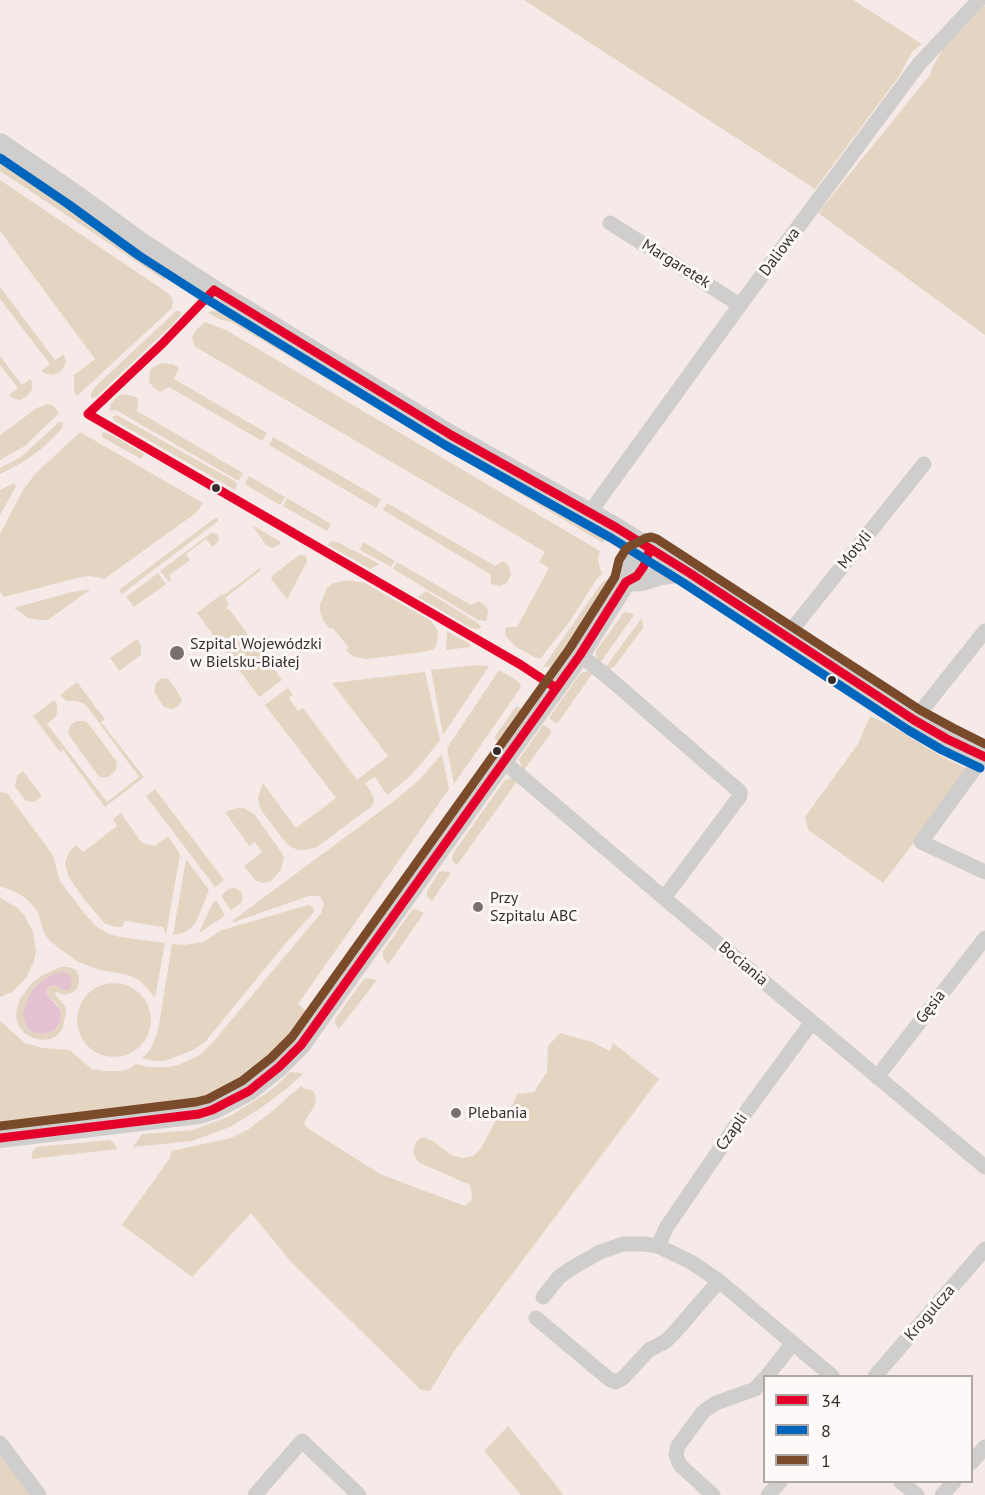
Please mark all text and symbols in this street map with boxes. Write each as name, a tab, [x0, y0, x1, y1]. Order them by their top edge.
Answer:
street label: Daliowa	[756, 224, 804, 280]
street label: Margaretek	[638, 235, 714, 293]
unlabelled marker	[210, 482, 222, 494]
street label: Motyli	[834, 527, 876, 573]
place label: Szpital Wojewódzki w Bielsku-Białej	[190, 634, 322, 672]
marker: Szpital Wojewódzki w Bielsku-Białej	[168, 644, 186, 662]
unlabelled marker	[826, 674, 838, 686]
unlabelled marker	[491, 745, 503, 757]
place label: Przy Szpitalu ABC	[490, 888, 577, 926]
marker: Przy Szpitalu ABC	[471, 900, 485, 914]
street label: Bociania	[714, 938, 772, 990]
street label: Gęsia	[912, 987, 950, 1027]
place label: Plebania	[468, 1103, 527, 1123]
marker: Plebania	[449, 1106, 463, 1120]
street label: Czapli	[712, 1110, 752, 1154]
street label: Krogulcza	[901, 1281, 959, 1345]
legend	[763, 1375, 973, 1483]
text: 34	[821, 1389, 841, 1412]
text: 8	[821, 1419, 831, 1442]
text: 1	[821, 1449, 831, 1472]

